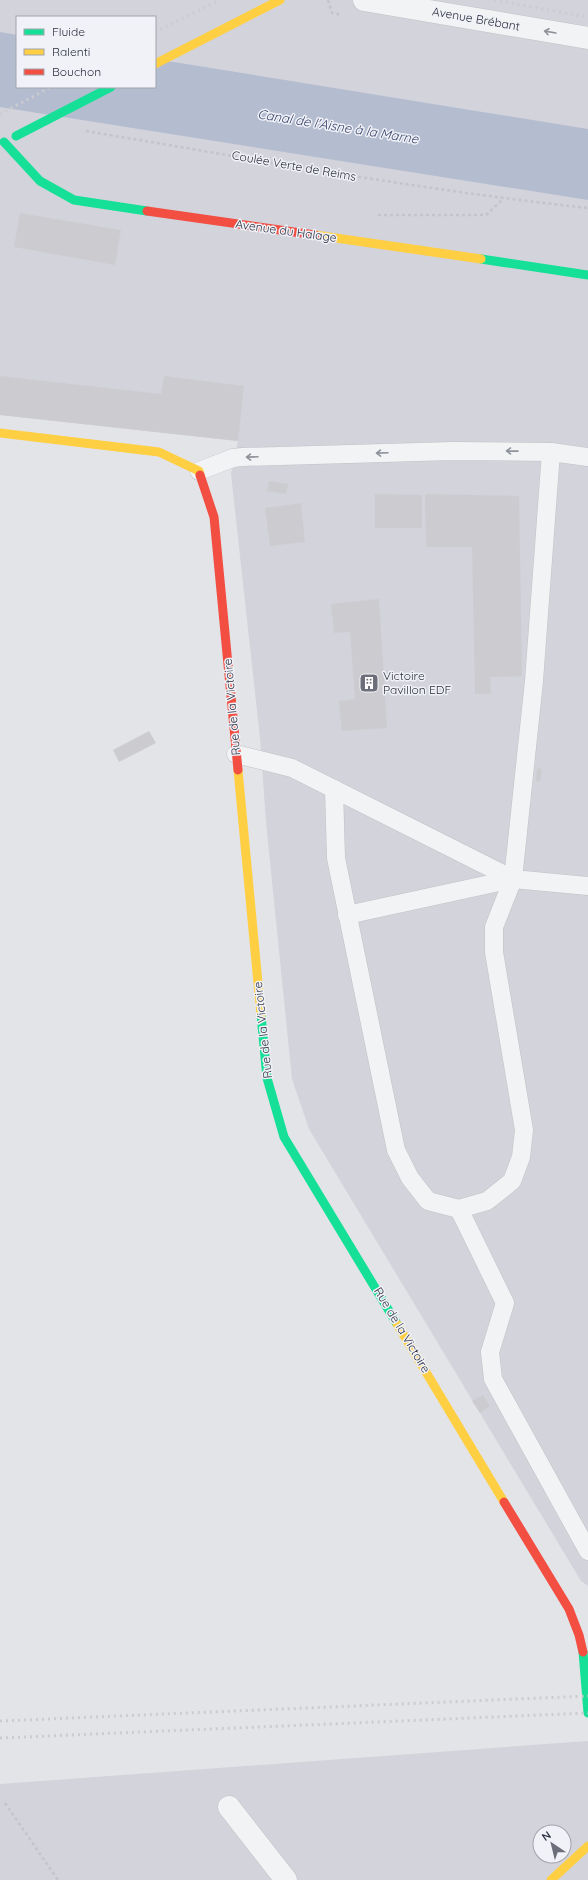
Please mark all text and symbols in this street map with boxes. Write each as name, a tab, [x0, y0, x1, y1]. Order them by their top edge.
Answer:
street label: Avenue Brébant	[431, 3, 521, 34]
legend	[16, 16, 156, 88]
text: Fluide	[52, 24, 85, 39]
one-way arrow	[543, 28, 556, 36]
text: Ralenti	[52, 44, 90, 59]
text: Bouchon	[52, 64, 101, 79]
water label: Canal de l'Aisne à la Marne	[256, 105, 420, 147]
street label: Coulée Verte de Reims	[231, 147, 358, 184]
street label: Avenue du Halage	[235, 216, 338, 245]
one-way arrow	[506, 447, 519, 455]
one-way arrow	[376, 449, 389, 457]
one-way arrow	[246, 453, 259, 461]
street label: Rue de la Victoire	[220, 658, 243, 756]
place label: Victoire Pavillon EDF	[383, 668, 451, 697]
building icon: Victoire Pavillon EDF	[358, 672, 380, 694]
street label: Rue de la Victoire	[250, 981, 275, 1079]
street label: Rue de la Victoire	[371, 1284, 434, 1375]
north arrow	[532, 1824, 572, 1864]
text: N	[539, 1828, 554, 1844]

